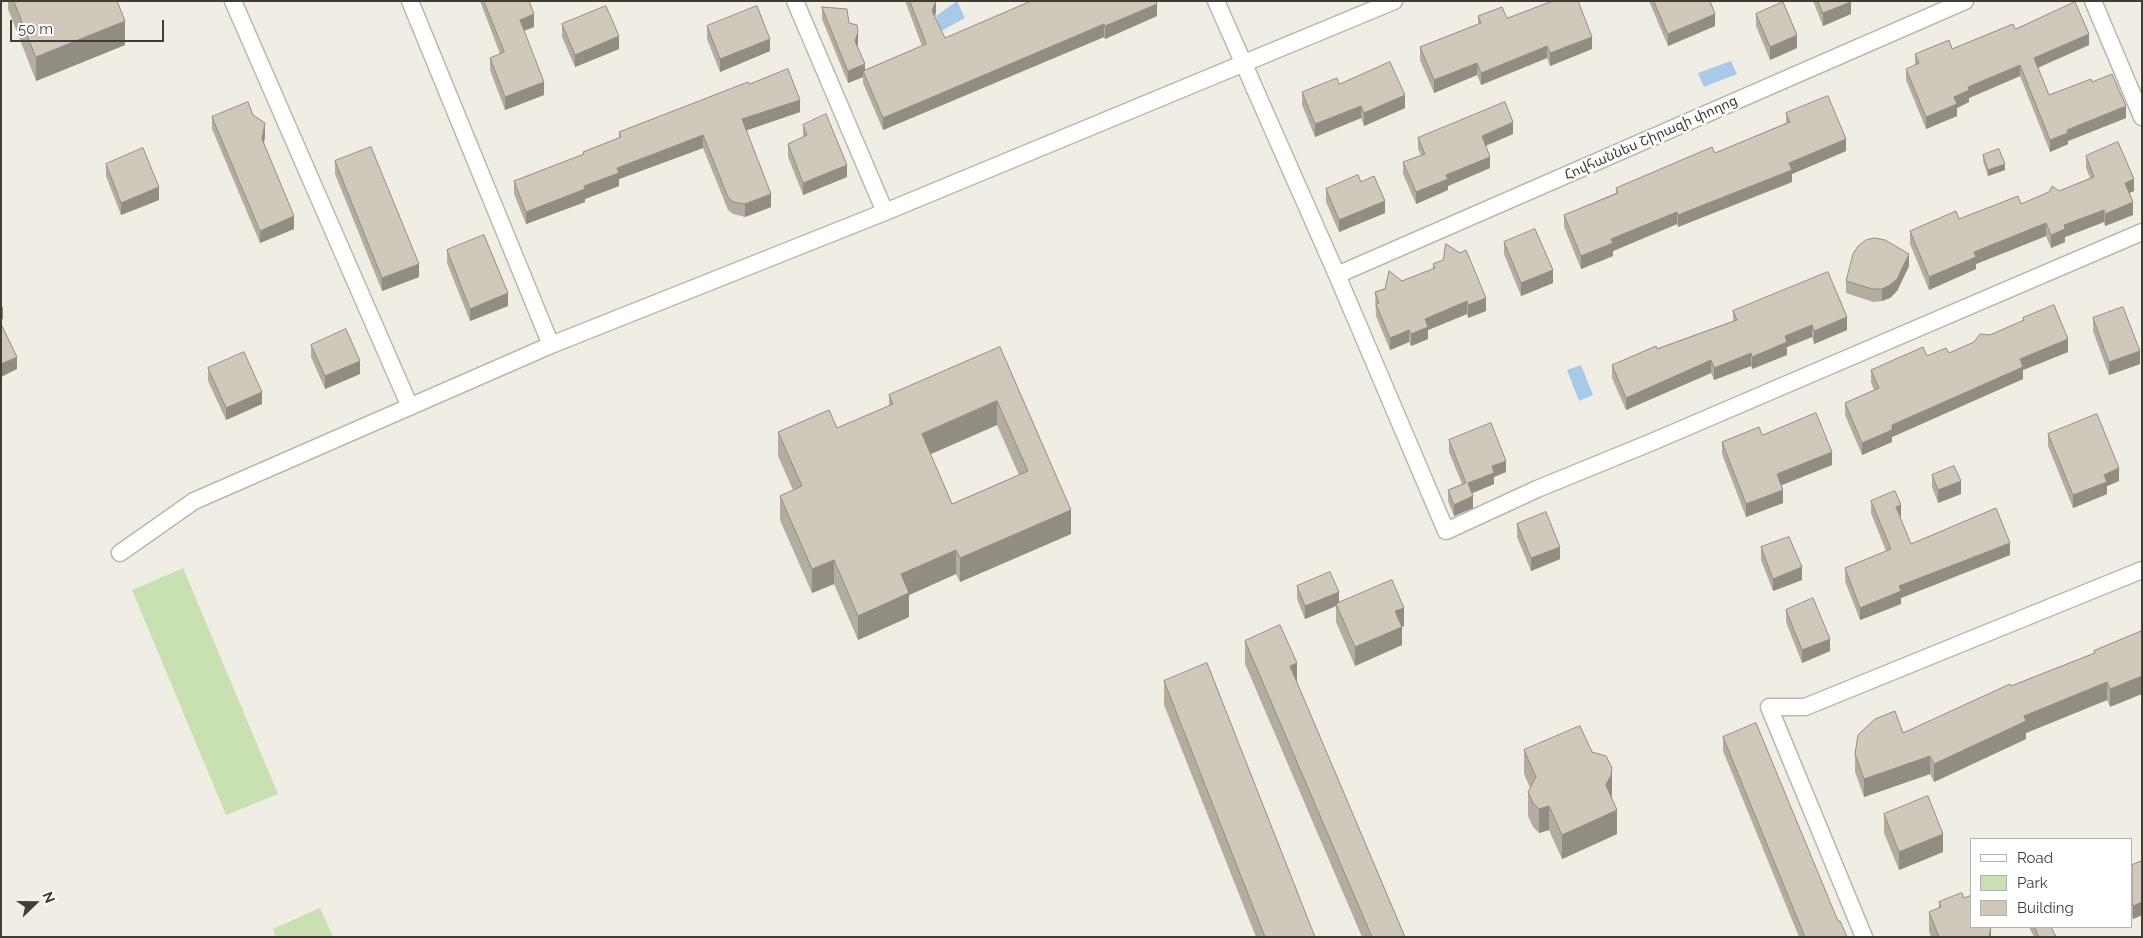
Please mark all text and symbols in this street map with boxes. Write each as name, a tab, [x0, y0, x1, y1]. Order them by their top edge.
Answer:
scale bar	[12, 10, 166, 42]
text: 50 m	[18, 20, 53, 38]
street label: Հովհաննես Շիրազի փողոց	[1562, 92, 1740, 184]
legend	[1970, 838, 2133, 928]
text: Road	[2017, 849, 2053, 867]
text: Park	[2017, 874, 2048, 892]
north arrow	[10, 878, 60, 928]
text: N	[39, 889, 58, 905]
text: Building	[2017, 899, 2074, 917]

